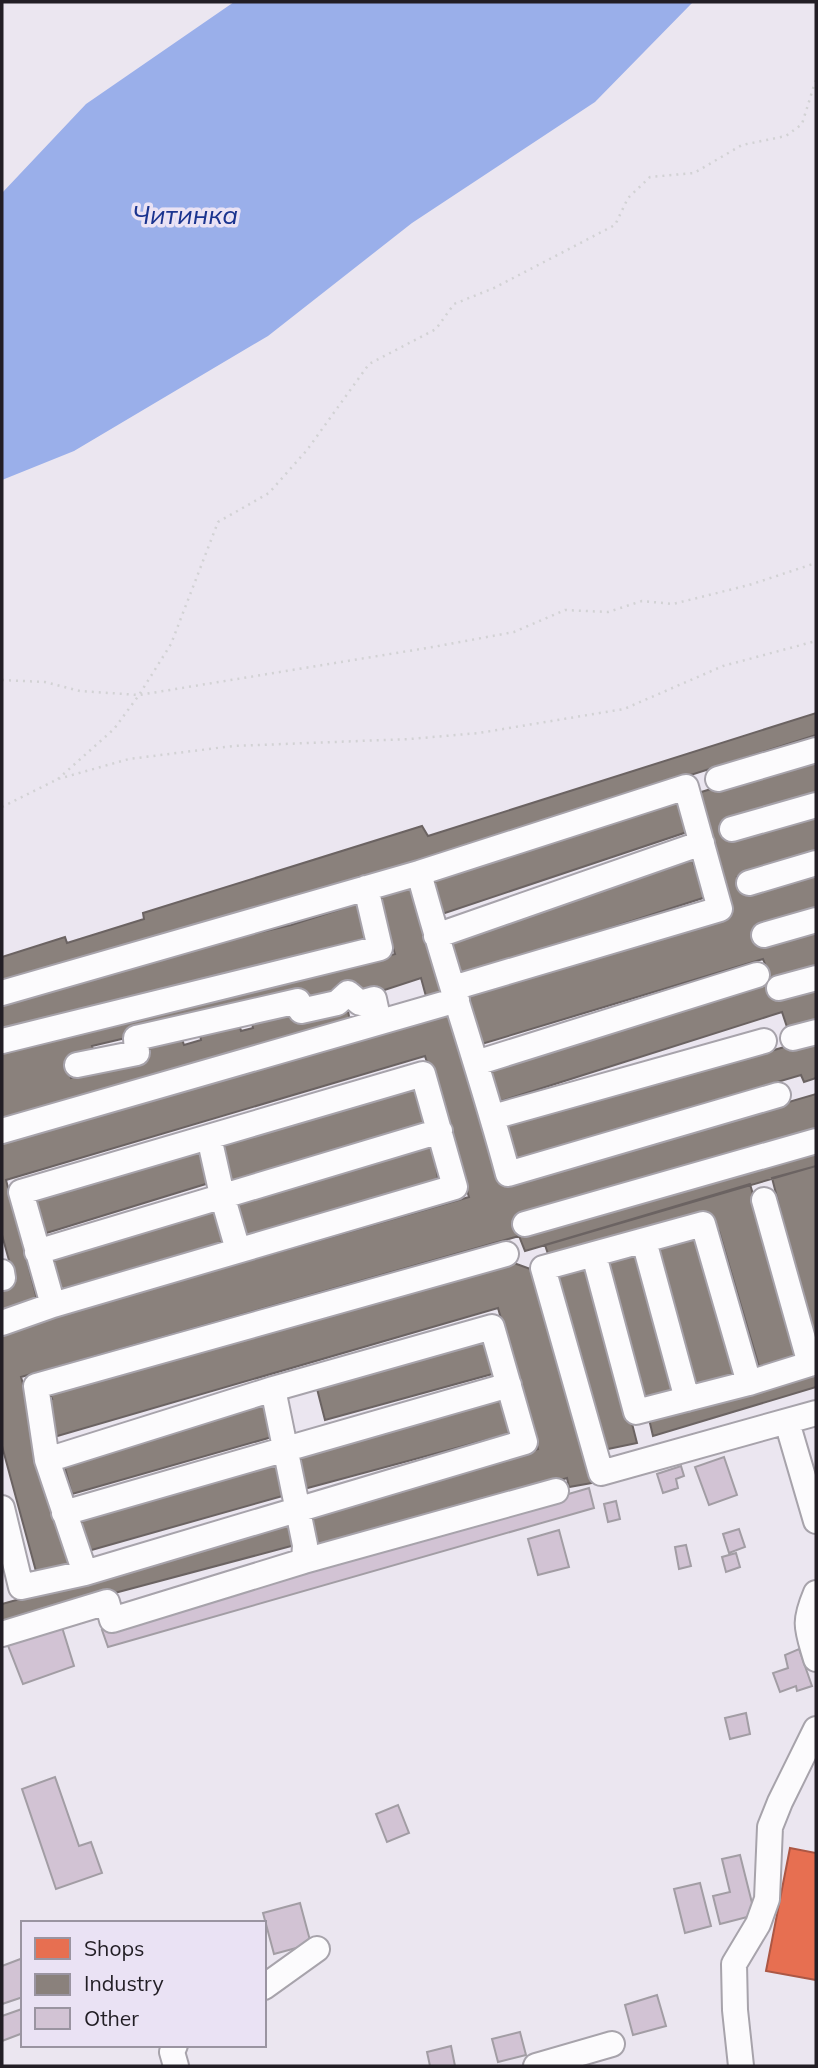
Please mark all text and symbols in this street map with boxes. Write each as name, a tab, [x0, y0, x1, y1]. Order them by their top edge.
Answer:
water label: Читинка	[132, 198, 238, 231]
legend	[21, 1921, 266, 2047]
text: Shops	[84, 1935, 144, 1961]
text: Industry	[84, 1970, 164, 1996]
text: Other	[84, 2005, 139, 2031]

